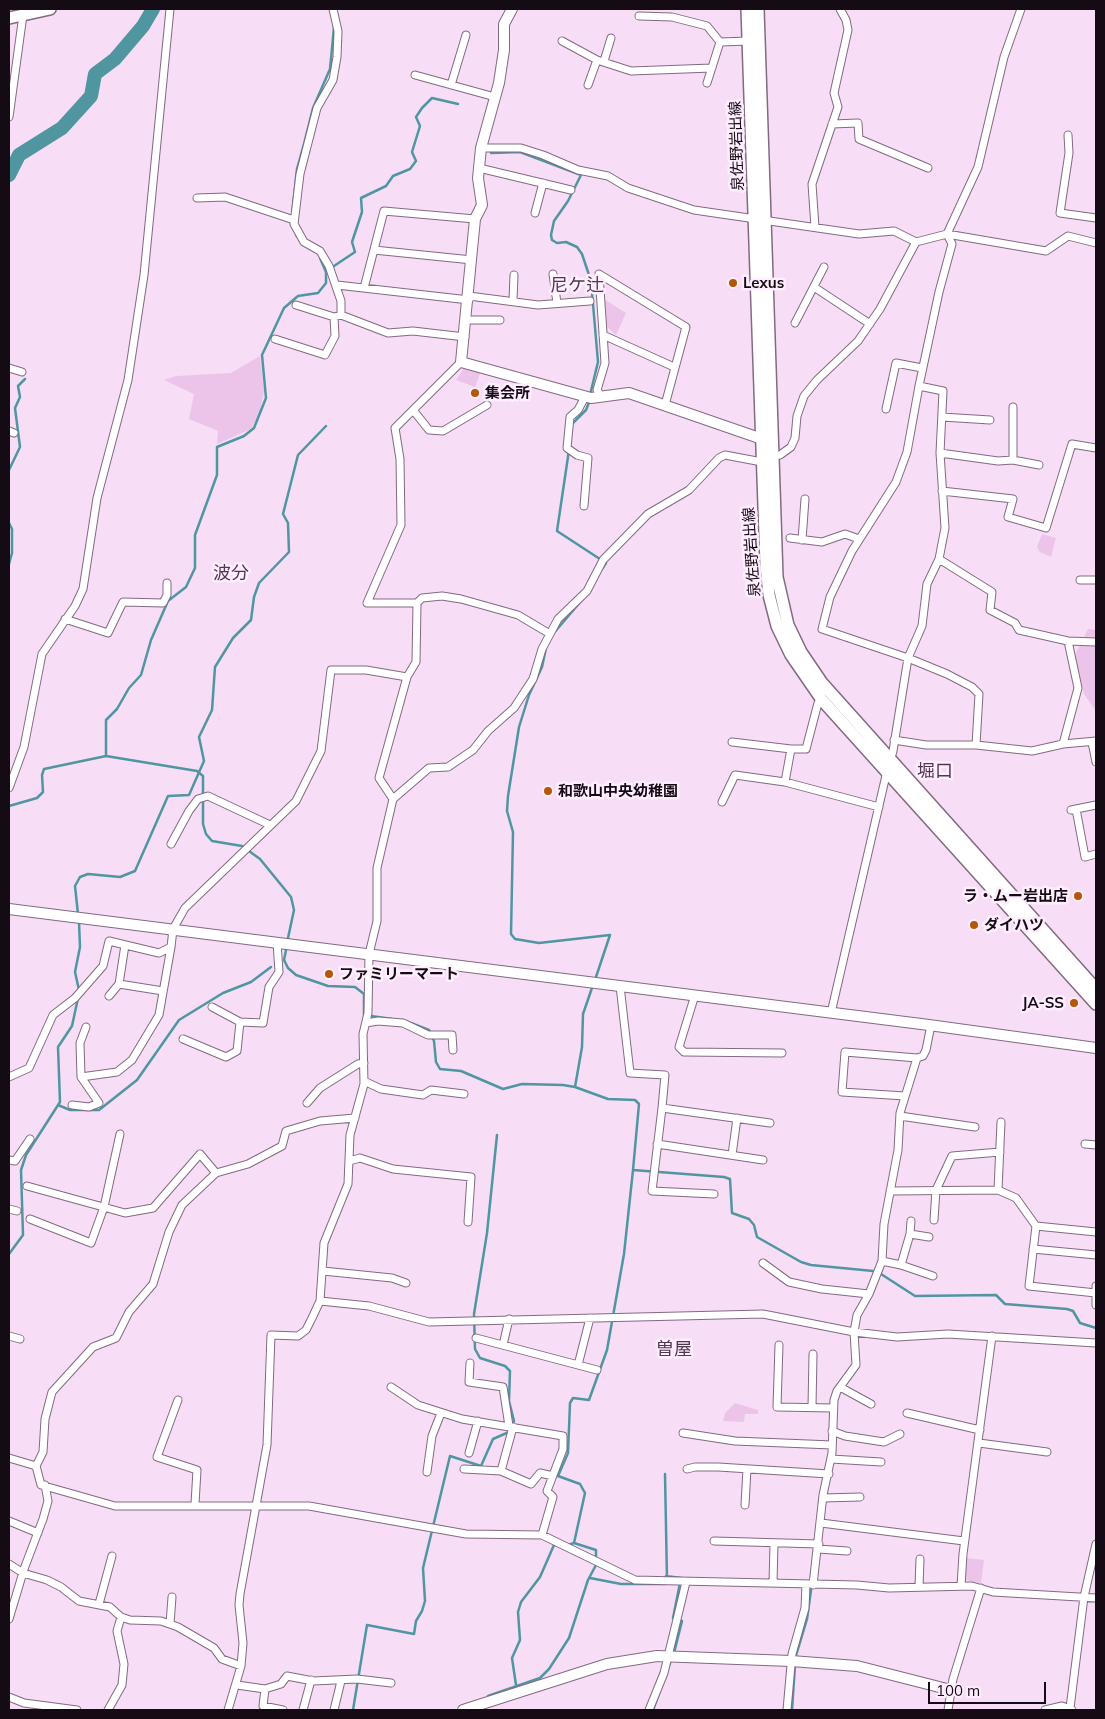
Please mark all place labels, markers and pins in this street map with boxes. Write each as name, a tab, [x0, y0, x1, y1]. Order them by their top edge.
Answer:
place label: Lexus	[743, 274, 784, 292]
marker: Lexus	[727, 277, 739, 289]
place label: 集会所	[485, 384, 530, 402]
marker: 集会所	[469, 387, 481, 399]
place label: 和歌山中央幼稚園	[558, 782, 678, 800]
marker: 和歌山中央幼稚園	[542, 785, 554, 797]
place label: ラ・ムー岩出店	[963, 887, 1068, 905]
marker: ラ・ムー岩出店	[1072, 890, 1084, 902]
place label: ダイハツ	[984, 916, 1044, 934]
marker: ダイハツ	[968, 919, 980, 931]
place label: ファミリーマート	[339, 965, 459, 983]
marker: ファミリーマート	[323, 968, 335, 980]
place label: JA-SS	[1022, 994, 1064, 1012]
marker: JA-SS	[1068, 997, 1080, 1009]

